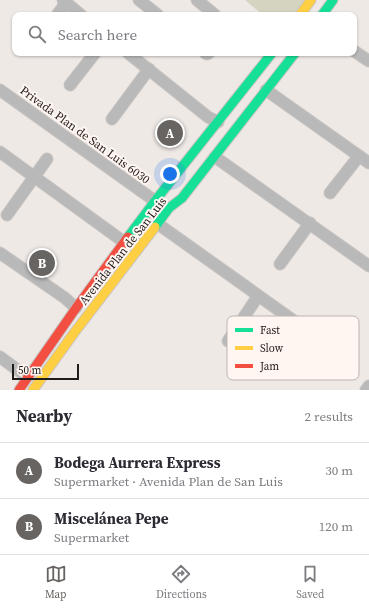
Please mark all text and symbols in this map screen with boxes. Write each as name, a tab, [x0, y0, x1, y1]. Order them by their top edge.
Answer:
search box	[12, 12, 357, 56]
icon: search	[26, 23, 48, 45]
text: Search here	[58, 24, 137, 45]
street label: Privada Plan de San Luis 6030	[17, 82, 153, 188]
pin: A	[157, 118, 183, 148]
your location	[160, 164, 180, 184]
street label: Avenida Plan de San Luis	[76, 194, 170, 308]
pin: B	[29, 248, 55, 278]
legend	[227, 316, 359, 380]
text: Fast	[260, 323, 280, 338]
text: Slow	[260, 341, 284, 356]
text: Jam	[259, 359, 279, 374]
scale bar	[12, 362, 79, 381]
text: 50 m	[18, 363, 41, 378]
text: Nearby	[16, 404, 72, 428]
text: 2 results	[305, 408, 353, 425]
text: Bodega Aurrera Express	[54, 452, 221, 473]
text: A	[25, 462, 33, 479]
text: 30 m	[325, 462, 353, 479]
text: Supermarket · Avenida Plan de San Luis	[54, 473, 283, 490]
text: Miscelánea Pepe	[54, 508, 169, 529]
text: B	[25, 518, 33, 535]
text: 120 m	[319, 518, 353, 535]
text: Supermarket	[54, 529, 129, 546]
tab: Map	[45, 563, 67, 602]
tab: Directions	[156, 563, 207, 602]
tab: Saved	[296, 563, 324, 602]

